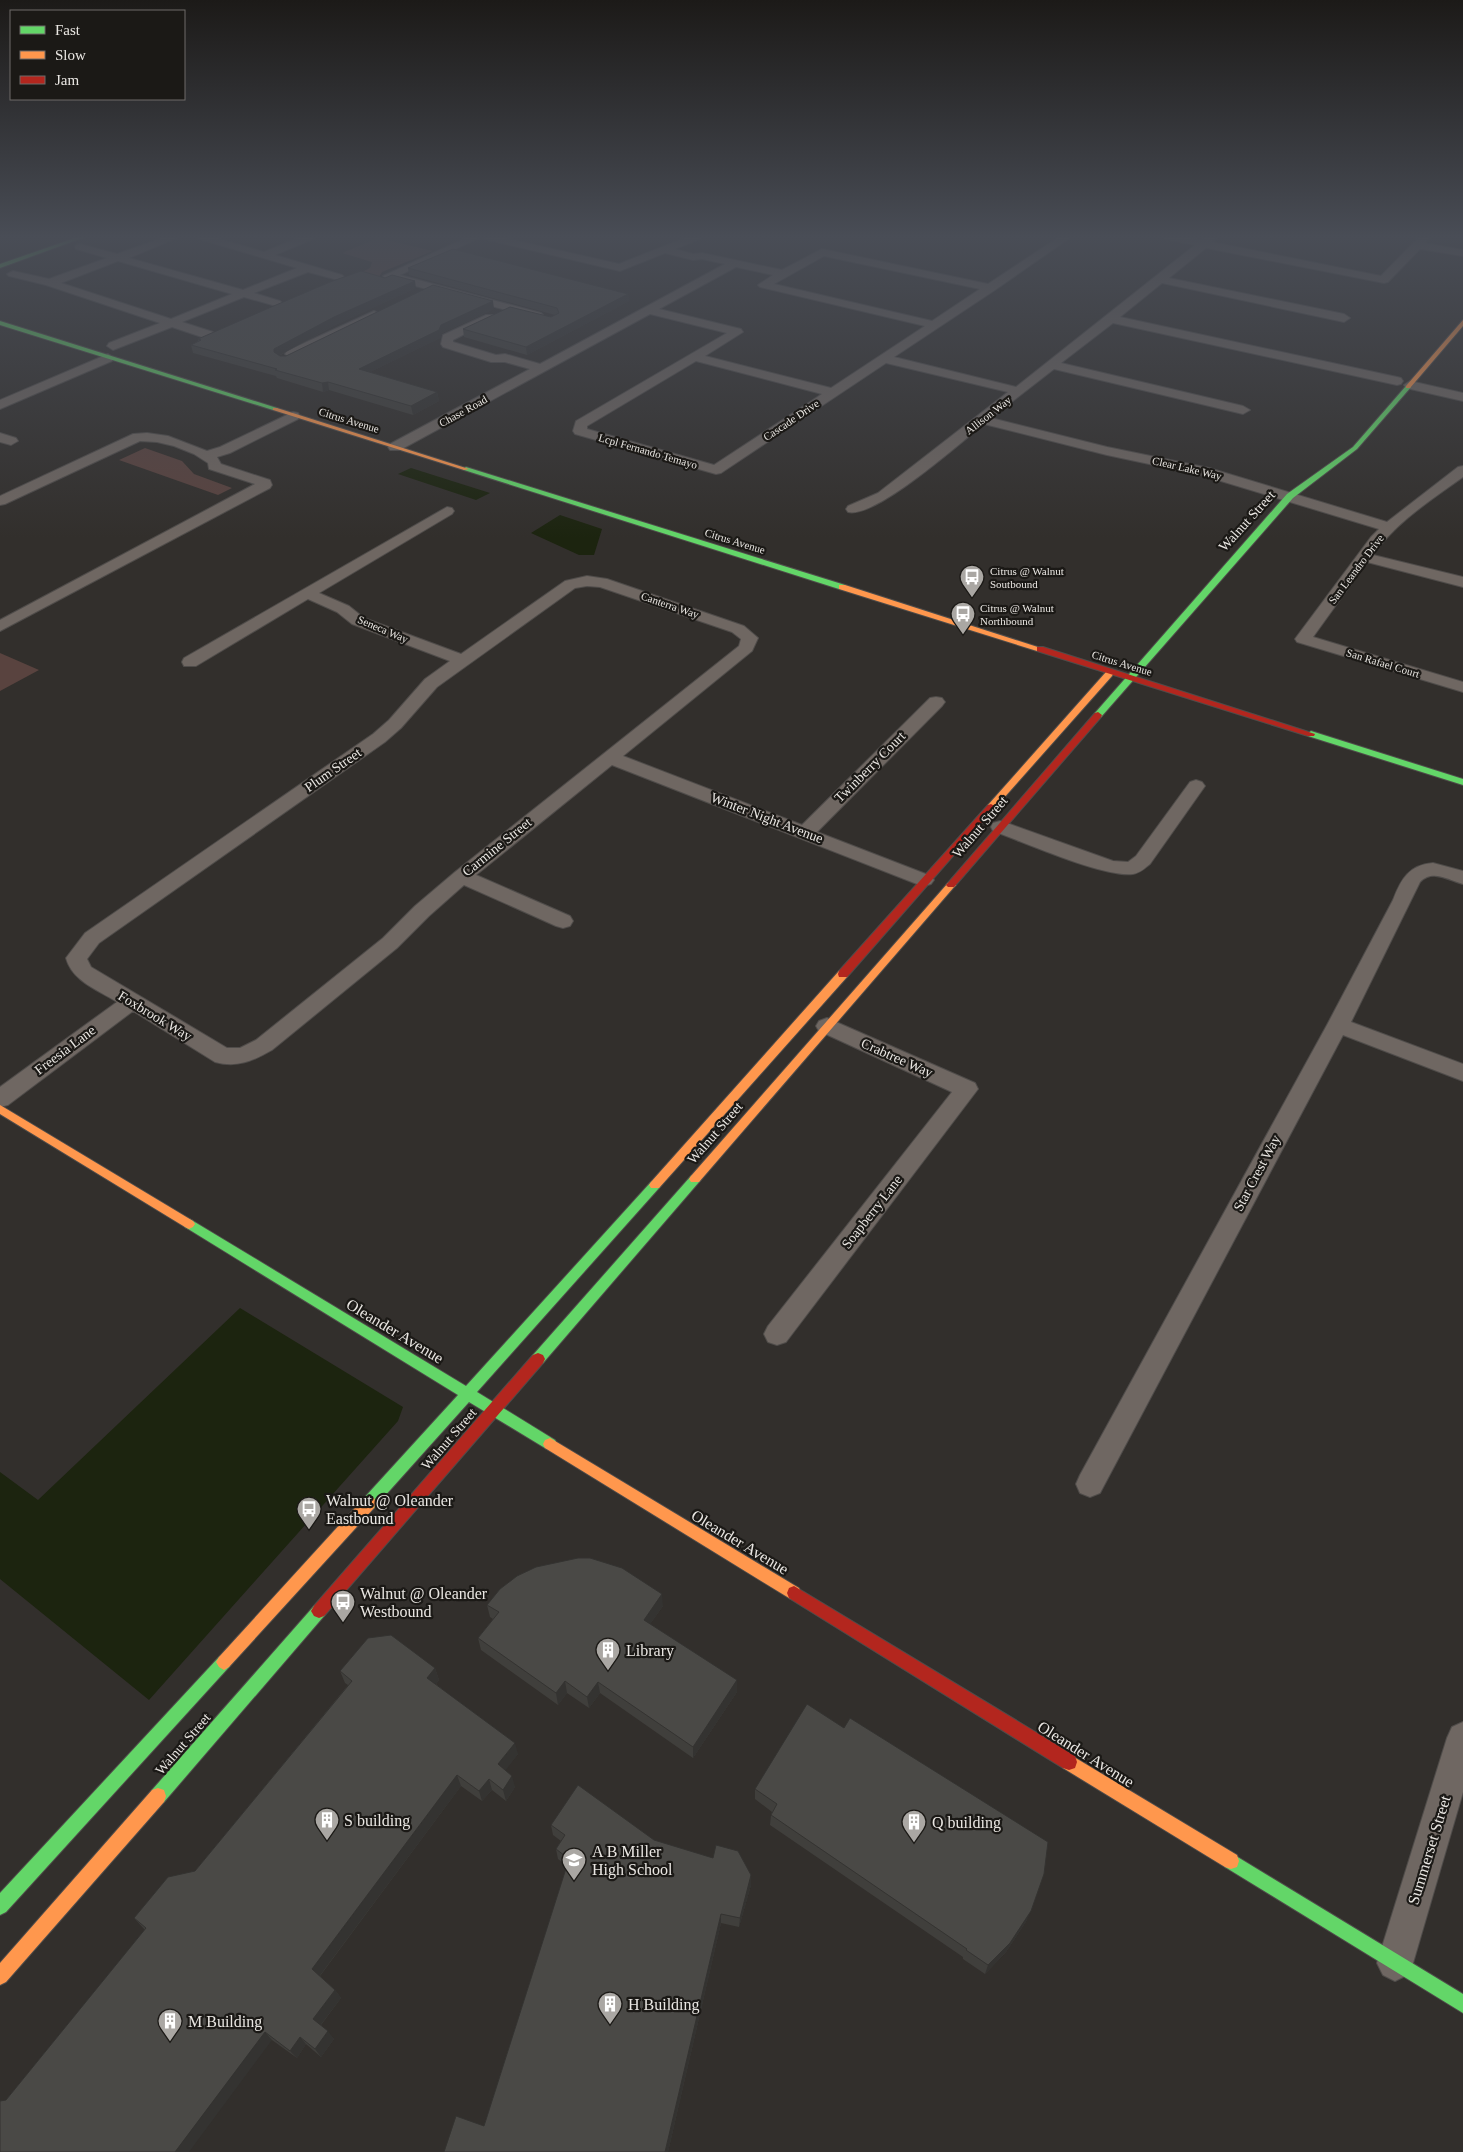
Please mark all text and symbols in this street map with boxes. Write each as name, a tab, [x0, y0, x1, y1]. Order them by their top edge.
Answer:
legend	[10, 10, 185, 100]
text: Fast	[55, 22, 81, 38]
text: Slow	[55, 47, 86, 63]
text: Jam	[55, 72, 79, 88]
street label: Chase Road	[437, 393, 489, 429]
street label: Allison Way	[963, 393, 1014, 437]
street label: Cascade Drive	[761, 397, 821, 443]
street label: Citrus Avenue	[317, 405, 381, 435]
street label: Lcpl Fernando Temayo	[597, 431, 699, 471]
street label: Clear Lake Way	[1151, 454, 1223, 482]
street label: Walnut Street	[1216, 488, 1278, 554]
street label: Citrus Avenue	[703, 526, 767, 556]
street label: San Leandro Drive	[1326, 532, 1386, 606]
bus stop icon: Citrus @ Walnut Soutbound	[959, 564, 985, 598]
place label: Citrus @ Walnut Soutbound	[990, 565, 1064, 590]
street label: Canterra Way	[640, 590, 701, 621]
bus stop icon: Citrus @ Walnut Northbound	[950, 601, 976, 635]
place label: Citrus @ Walnut Northbound	[980, 602, 1054, 627]
street label: Seneca Way	[356, 613, 410, 645]
street label: San Rafael Court	[1345, 646, 1421, 680]
street label: Citrus Avenue	[1090, 648, 1154, 678]
street label: Twinberry Court	[832, 729, 908, 805]
street label: Plum Street	[302, 745, 364, 795]
street label: Winter Night Avenue	[709, 790, 825, 846]
street label: Walnut Street	[949, 793, 1011, 861]
street label: Carmine Street	[459, 815, 535, 879]
street label: Foxbrook Way	[116, 988, 194, 1044]
street label: Freesia Lane	[32, 1022, 98, 1078]
street label: Crabtree Way	[859, 1036, 935, 1080]
street label: Walnut Street	[684, 1099, 746, 1167]
street label: Star Crest Way	[1231, 1132, 1283, 1214]
street label: Soapberry Lane	[839, 1172, 905, 1252]
street label: Oleander Avenue	[343, 1295, 447, 1367]
street label: Walnut Street	[418, 1405, 480, 1473]
place label: Walnut @ Oleander Eastbound	[326, 1492, 454, 1527]
bus stop icon: Walnut @ Oleander Eastbound	[296, 1496, 322, 1530]
street label: Oleander Avenue	[688, 1506, 792, 1578]
place label: Walnut @ Oleander Westbound	[360, 1585, 488, 1620]
bus stop icon: Walnut @ Oleander Westbound	[330, 1589, 356, 1623]
building icon: Library	[595, 1637, 621, 1671]
place label: Library	[626, 1642, 674, 1660]
street label: Walnut Street	[152, 1710, 214, 1778]
street label: Oleander Avenue	[1035, 1718, 1137, 1790]
street label: Summerset Street	[1404, 1793, 1454, 1907]
building icon: S building	[314, 1807, 340, 1841]
building icon: Q building	[901, 1809, 927, 1843]
place label: S building	[344, 1812, 410, 1830]
place label: Q building	[932, 1814, 1001, 1832]
place label: A B Miller High School	[592, 1843, 673, 1879]
school or university icon: A B Miller High School	[561, 1847, 587, 1881]
building icon: H Building	[597, 1991, 623, 2025]
place label: H Building	[628, 1996, 700, 2014]
building icon: M Building	[157, 2008, 183, 2042]
place label: M Building	[188, 2013, 262, 2031]

